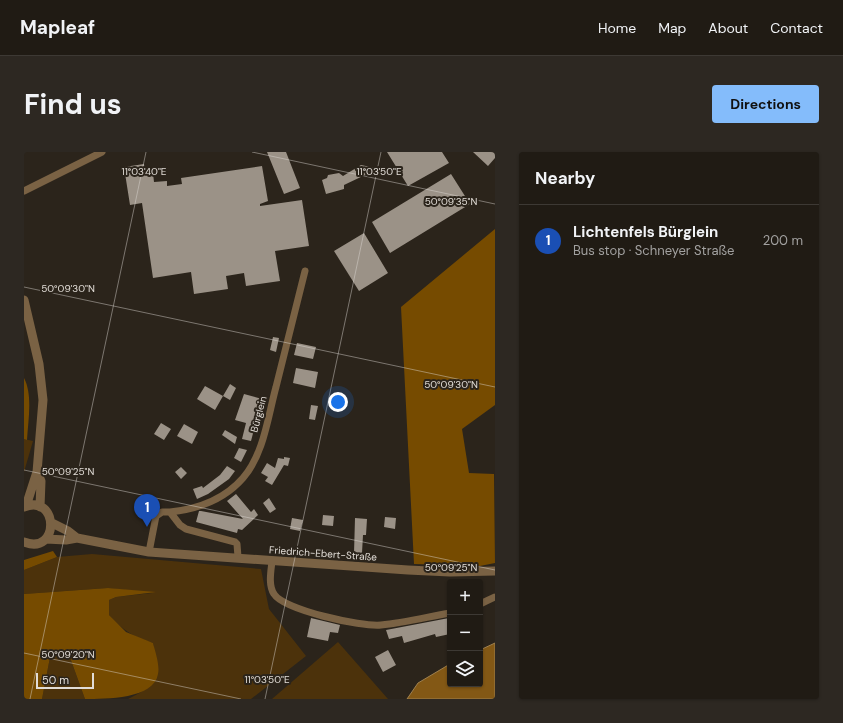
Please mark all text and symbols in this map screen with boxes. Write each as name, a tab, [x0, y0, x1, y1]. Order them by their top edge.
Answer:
text: Mapleaf	[20, 15, 95, 40]
text: Home	[598, 19, 636, 37]
text: Map	[658, 19, 686, 37]
text: About	[708, 19, 748, 37]
text: Contact	[770, 19, 823, 37]
button: Directions	[712, 85, 819, 123]
text: Find us	[24, 86, 122, 123]
text: 11°03'40"E	[122, 165, 167, 178]
text: 11°03'50"E	[356, 165, 402, 178]
text: Nearby	[535, 167, 595, 189]
text: 50°09'35"N	[425, 195, 477, 208]
text: Lichtenfels Bürglein	[573, 222, 718, 242]
text: 1	[546, 232, 550, 249]
text: 200 m	[763, 232, 803, 249]
text: Bus stop · Schneyer Straße	[573, 242, 734, 259]
text: 50°09'30"N	[41, 282, 95, 295]
text: 50°09'30"N	[424, 378, 478, 391]
your location	[328, 392, 348, 412]
street label: Bürglein	[247, 394, 270, 434]
text: 50°09'25"N	[42, 465, 94, 478]
pin: 1	[134, 494, 160, 527]
street label: Friedrich-Ebert-Straße	[269, 543, 378, 564]
text: 50°09'25"N	[425, 561, 477, 574]
map controls	[447, 579, 483, 687]
button: +	[447, 579, 483, 615]
button: −	[447, 615, 483, 651]
text: 50°09'20"N	[41, 648, 95, 661]
button: layers	[447, 651, 483, 687]
scale bar	[36, 671, 94, 690]
text: 50 m	[42, 673, 69, 687]
text: 11°03'50"E	[244, 673, 290, 686]

